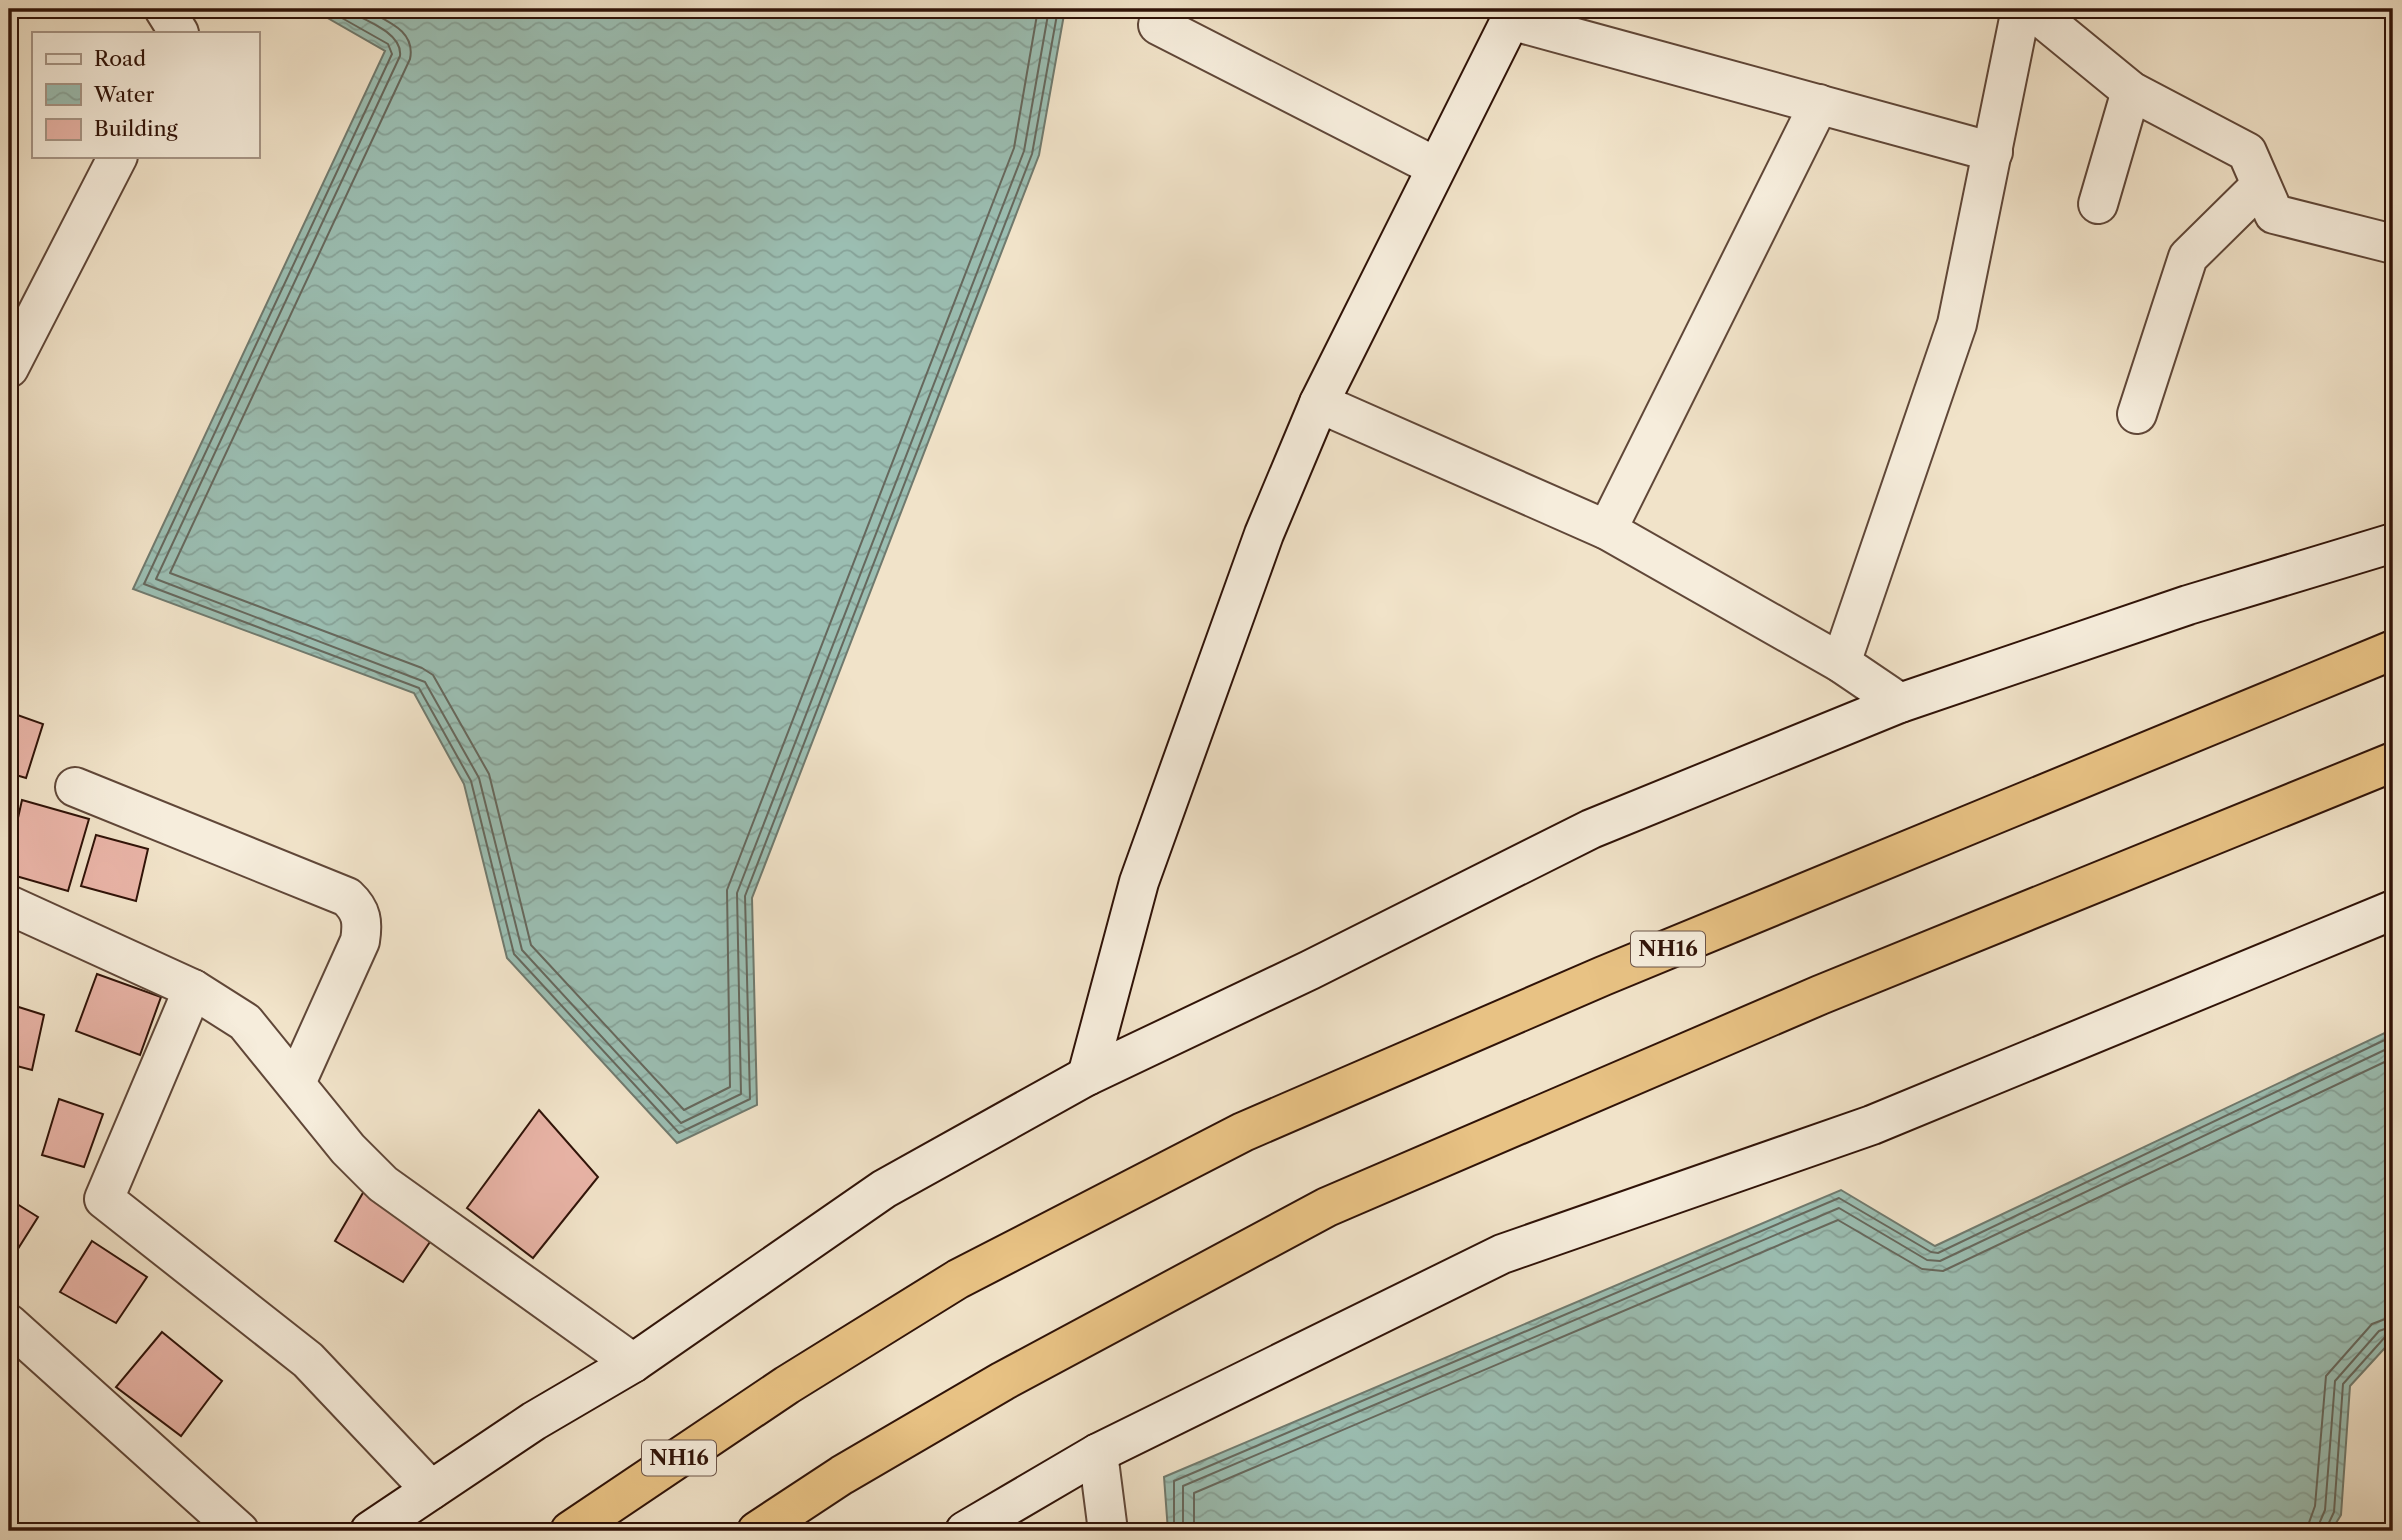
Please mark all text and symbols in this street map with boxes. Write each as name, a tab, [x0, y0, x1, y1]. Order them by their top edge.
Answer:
legend	[32, 32, 259, 158]
text: Road	[94, 46, 146, 71]
text: Water	[93, 82, 154, 107]
text: Building	[94, 116, 179, 141]
road number: NH16	[1631, 932, 1705, 967]
road number: NH16	[642, 1440, 716, 1476]

